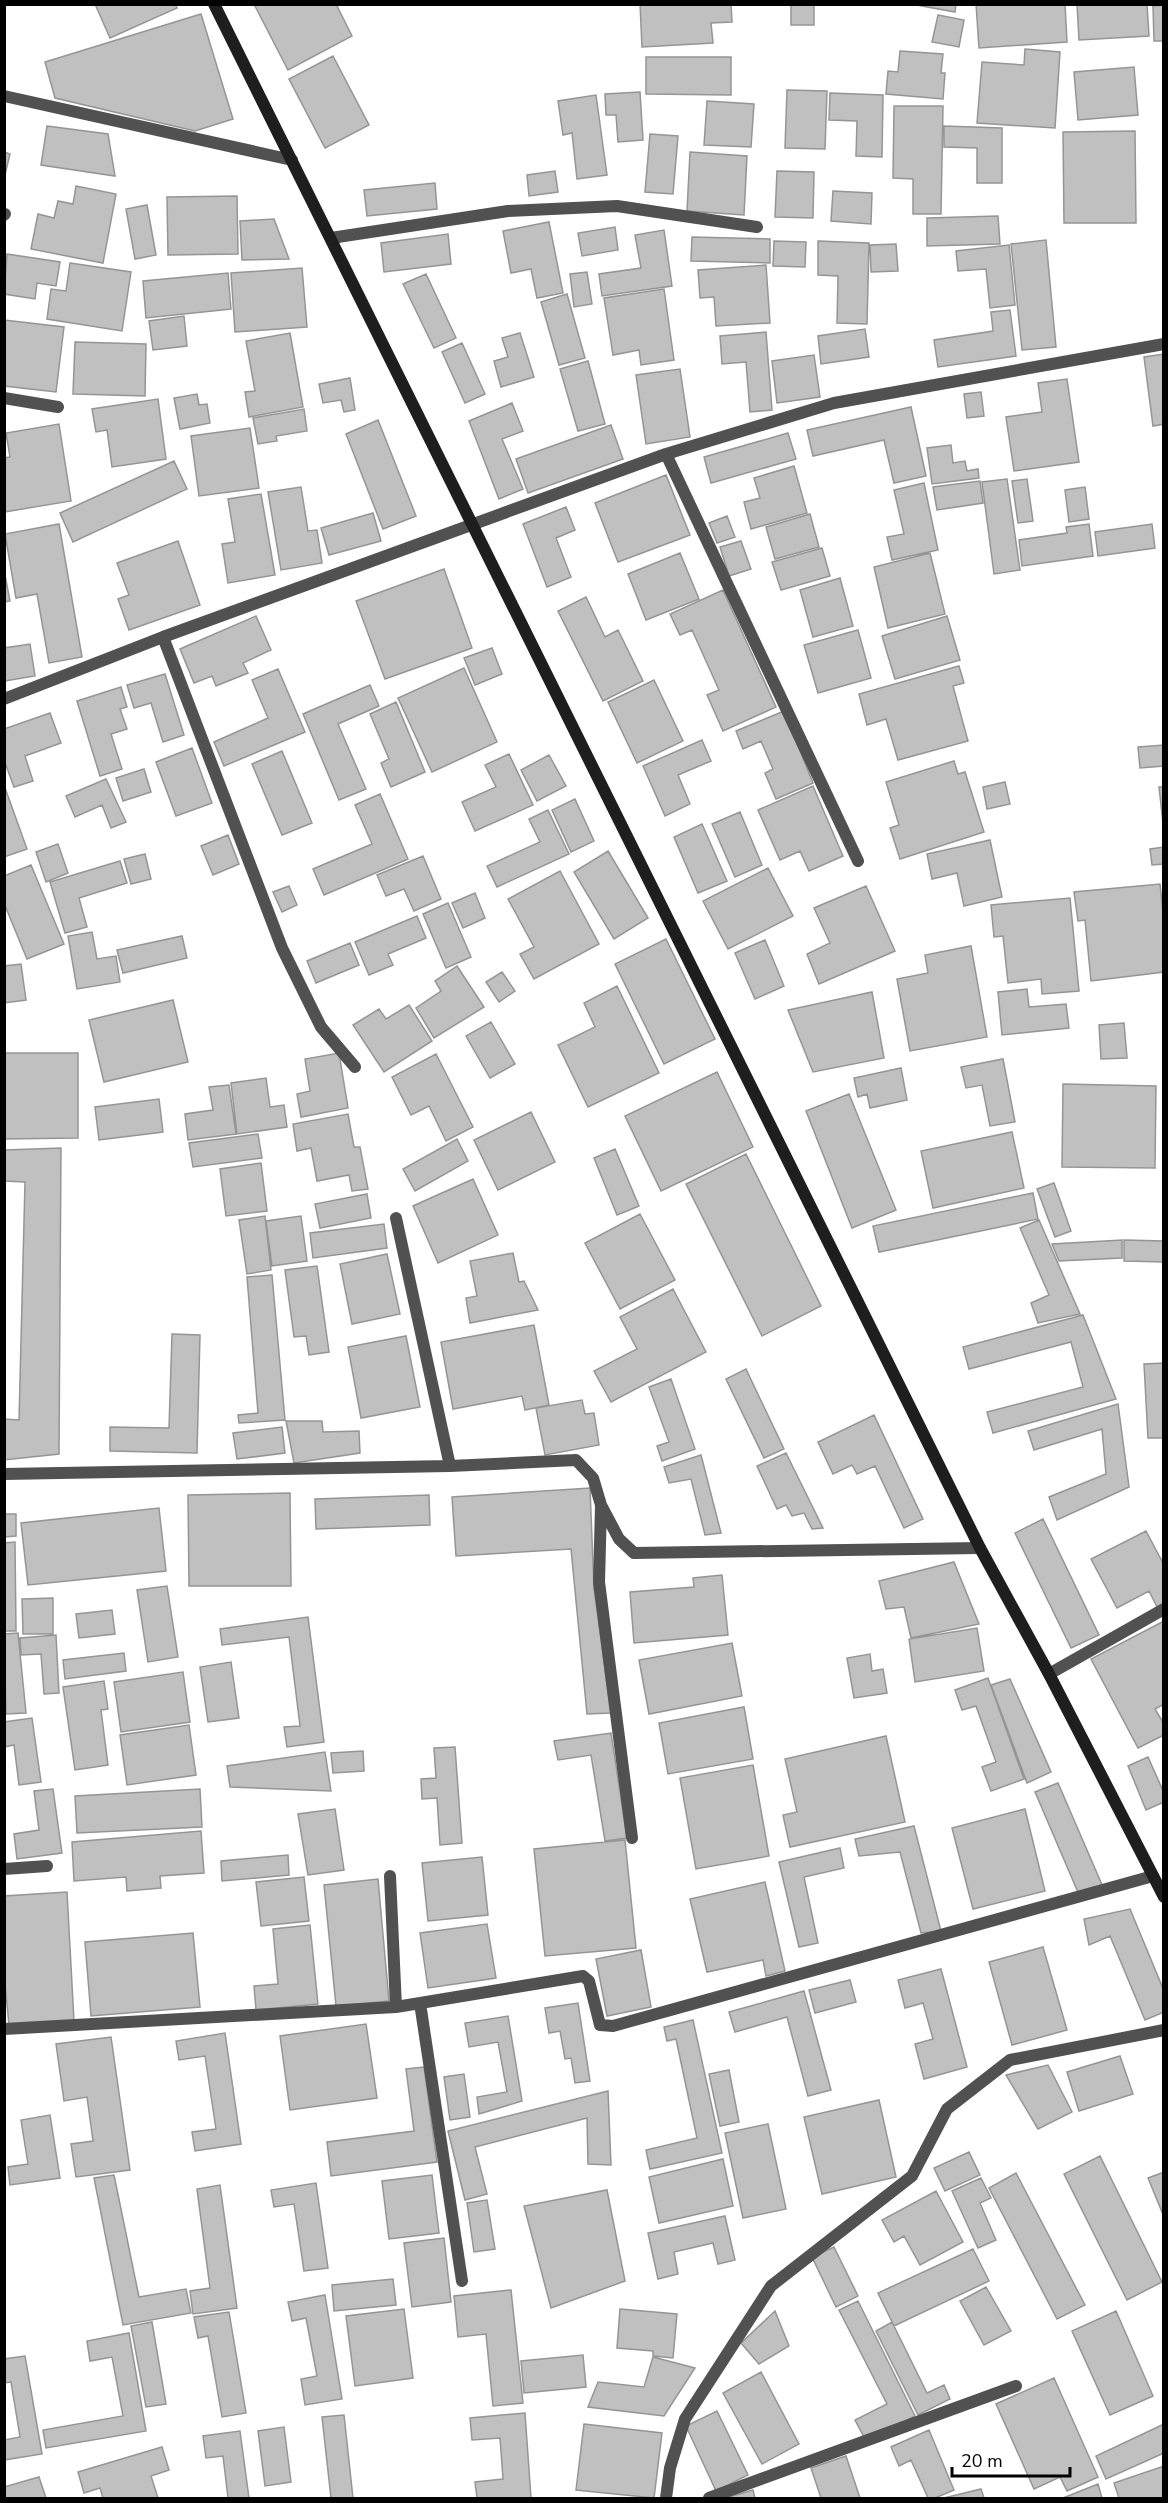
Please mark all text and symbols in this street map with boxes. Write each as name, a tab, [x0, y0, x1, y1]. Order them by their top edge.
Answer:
scale bar	[952, 2440, 1070, 2478]
text: 20 m	[961, 2449, 1003, 2473]

